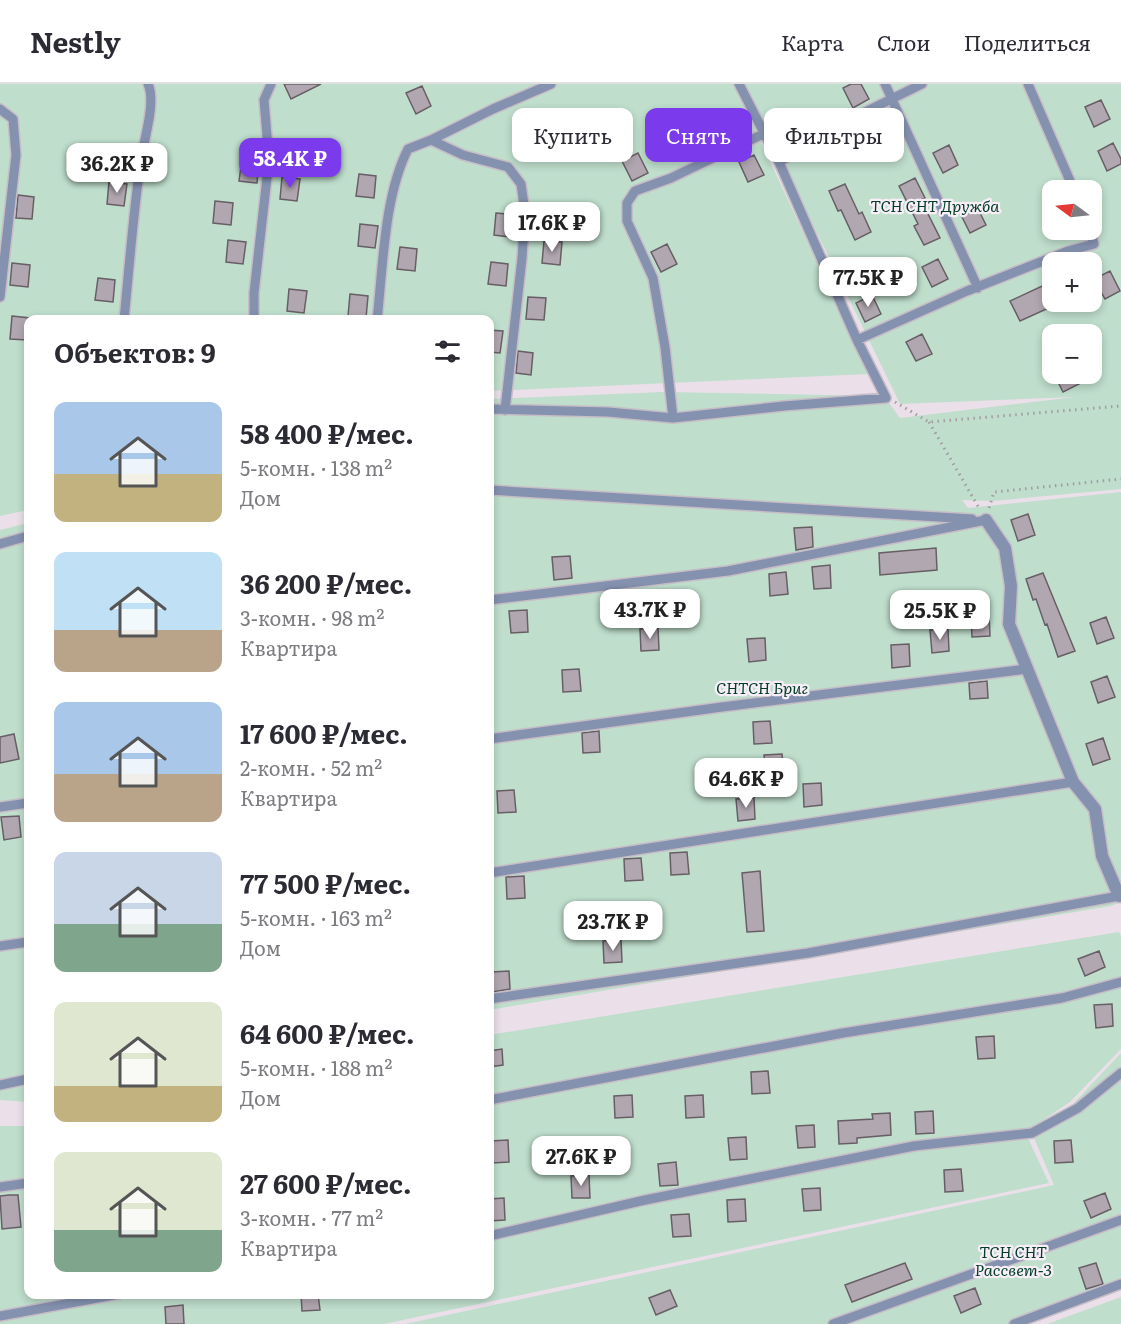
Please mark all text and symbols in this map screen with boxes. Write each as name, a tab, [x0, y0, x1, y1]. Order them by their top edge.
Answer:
text: Nestly	[30, 20, 121, 62]
text: Карта	[781, 26, 844, 57]
text: Слои	[877, 26, 931, 57]
text: Поделиться	[964, 26, 1091, 57]
chip: Купить	[512, 108, 633, 162]
chip: Снять	[645, 108, 752, 162]
chip: Фильтры	[764, 108, 904, 162]
pin: 58.4K ₽	[235, 138, 345, 189]
text: 58.4K ₽	[253, 142, 327, 172]
pin: 36.2K ₽	[62, 143, 172, 194]
text: 36.2K ₽	[80, 147, 154, 177]
north arrow	[1042, 180, 1102, 240]
map controls	[1042, 180, 1102, 384]
park label: ТСН СНТ Дружба	[871, 193, 1000, 217]
pin: 17.6K ₽	[497, 202, 607, 253]
text: 17.6K ₽	[518, 206, 586, 236]
button: +	[1042, 252, 1102, 312]
pin: 77.5K ₽	[813, 257, 923, 308]
text: 77.5K ₽	[833, 261, 903, 291]
button: −	[1042, 324, 1102, 384]
text: Объектов: 9	[54, 332, 216, 371]
icon: filters	[431, 335, 464, 368]
text: 58 400 ₽/мес.	[240, 413, 414, 452]
icon: home	[102, 426, 174, 498]
text: 5-комн. · 138 m²	[240, 452, 392, 482]
text: Дом	[240, 482, 281, 512]
text: 36 200 ₽/мес.	[240, 563, 412, 602]
icon: home	[102, 576, 174, 648]
pin: 43.7K ₽	[595, 589, 705, 640]
pin: 25.5K ₽	[885, 590, 995, 641]
text: 43.7K ₽	[614, 593, 686, 623]
text: 25.5K ₽	[904, 594, 976, 624]
text: 3-комн. · 98 m²	[240, 602, 384, 632]
text: Квартира	[240, 632, 337, 662]
park label: СНТСН Бриг	[716, 675, 808, 699]
text: 17 600 ₽/мес.	[240, 713, 408, 752]
icon: home	[102, 726, 174, 798]
text: 2-комн. · 52 m²	[240, 752, 382, 782]
pin: 64.6K ₽	[691, 758, 801, 809]
text: 64.6K ₽	[708, 762, 784, 792]
text: Квартира	[240, 782, 337, 812]
text: 77 500 ₽/мес.	[240, 863, 411, 902]
icon: home	[102, 876, 174, 948]
pin: 23.7K ₽	[558, 901, 668, 952]
text: 5-комн. · 163 m²	[240, 902, 392, 932]
text: 23.7K ₽	[578, 905, 648, 935]
text: Дом	[240, 932, 281, 962]
text: 64 600 ₽/мес.	[240, 1013, 415, 1052]
icon: home	[102, 1026, 174, 1098]
text: 5-комн. · 188 m²	[240, 1052, 392, 1082]
text: Дом	[240, 1082, 281, 1112]
pin: 27.6K ₽	[526, 1136, 636, 1187]
text: 27.6K ₽	[546, 1140, 616, 1170]
text: 27 600 ₽/мес.	[240, 1163, 412, 1202]
icon: home	[102, 1176, 174, 1248]
text: 3-комн. · 77 m²	[240, 1202, 383, 1232]
text: Квартира	[240, 1232, 337, 1262]
park label: ТСН СНТ Рассвет-3	[974, 1239, 1052, 1281]

